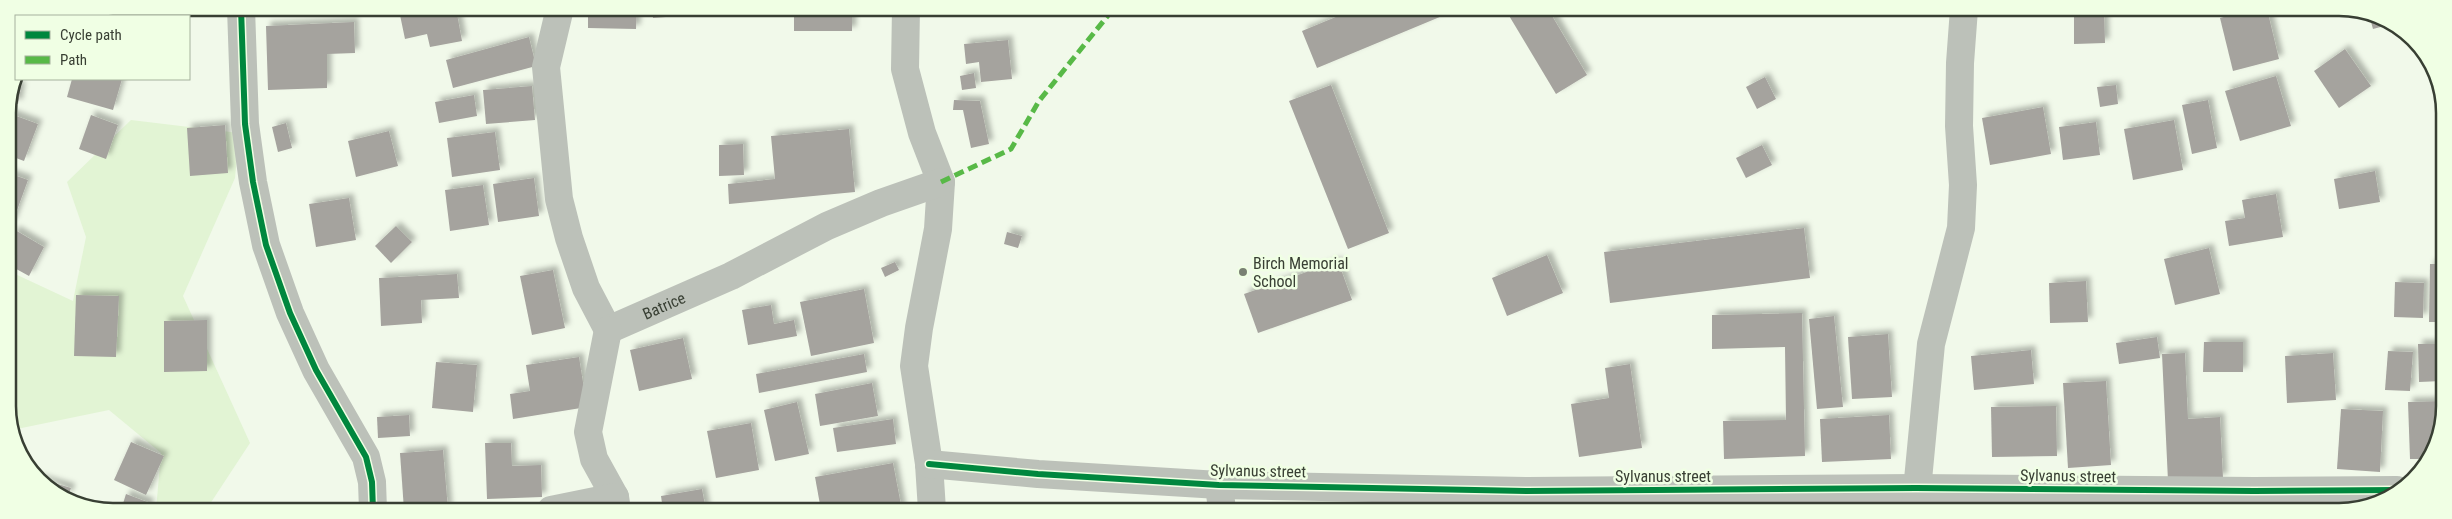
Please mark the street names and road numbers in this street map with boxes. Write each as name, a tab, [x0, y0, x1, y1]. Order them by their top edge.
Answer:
street label: Batrice	[640, 288, 688, 323]
street label: Sylvanus street	[1210, 461, 1306, 481]
street label: Sylvanus street	[2020, 466, 2116, 486]
street label: Sylvanus street	[1615, 467, 1711, 486]

